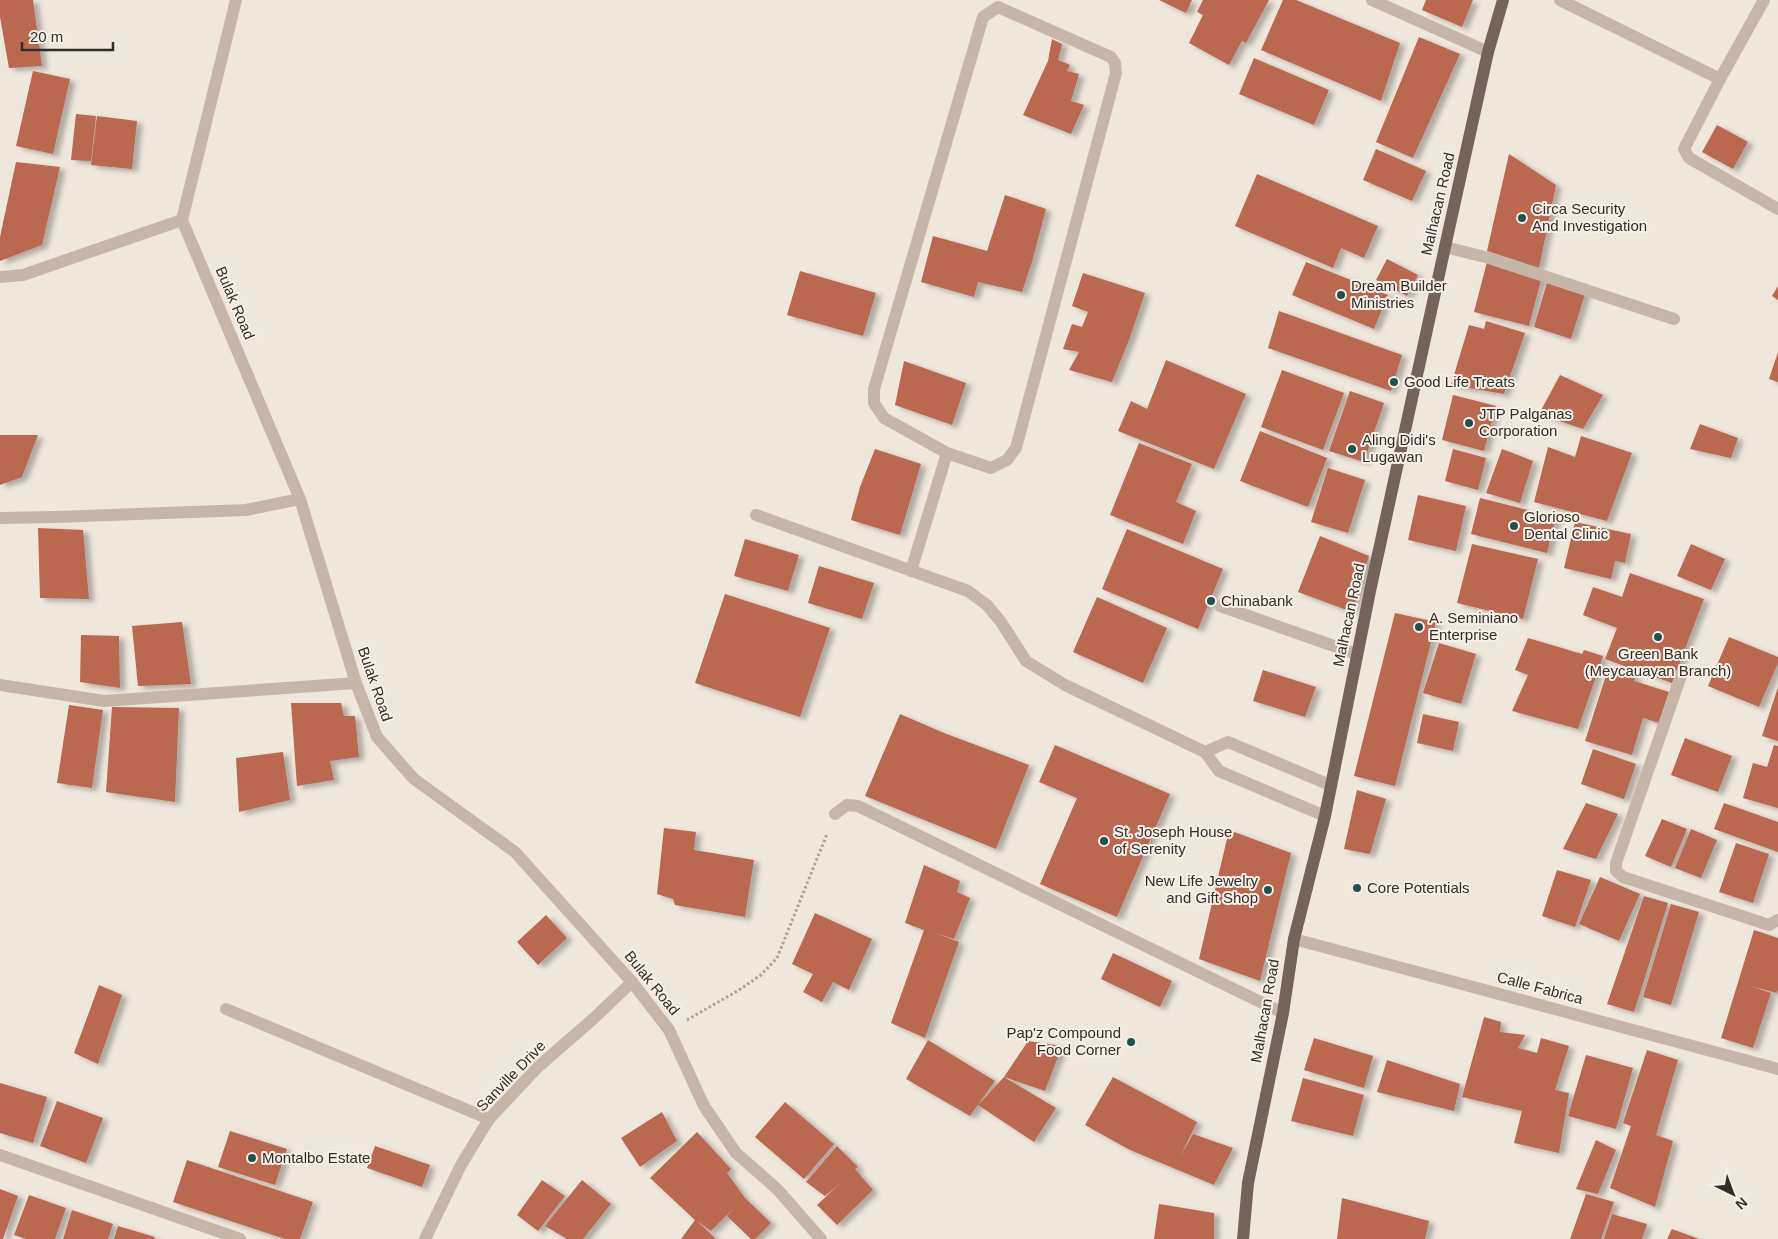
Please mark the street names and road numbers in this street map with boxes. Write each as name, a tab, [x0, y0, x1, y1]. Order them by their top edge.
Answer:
street label: Malhacan Road	[1417, 151, 1458, 257]
street label: Bulak Road	[212, 264, 258, 342]
street label: Malhacan Road	[1329, 562, 1368, 668]
street label: Bulak Road	[355, 644, 396, 723]
street label: Bulak Road	[621, 947, 683, 1018]
street label: Malhacan Road	[1247, 958, 1282, 1064]
street label: Calle Fabrica	[1495, 968, 1586, 1007]
street label: Sanville Drive	[473, 1037, 549, 1115]

